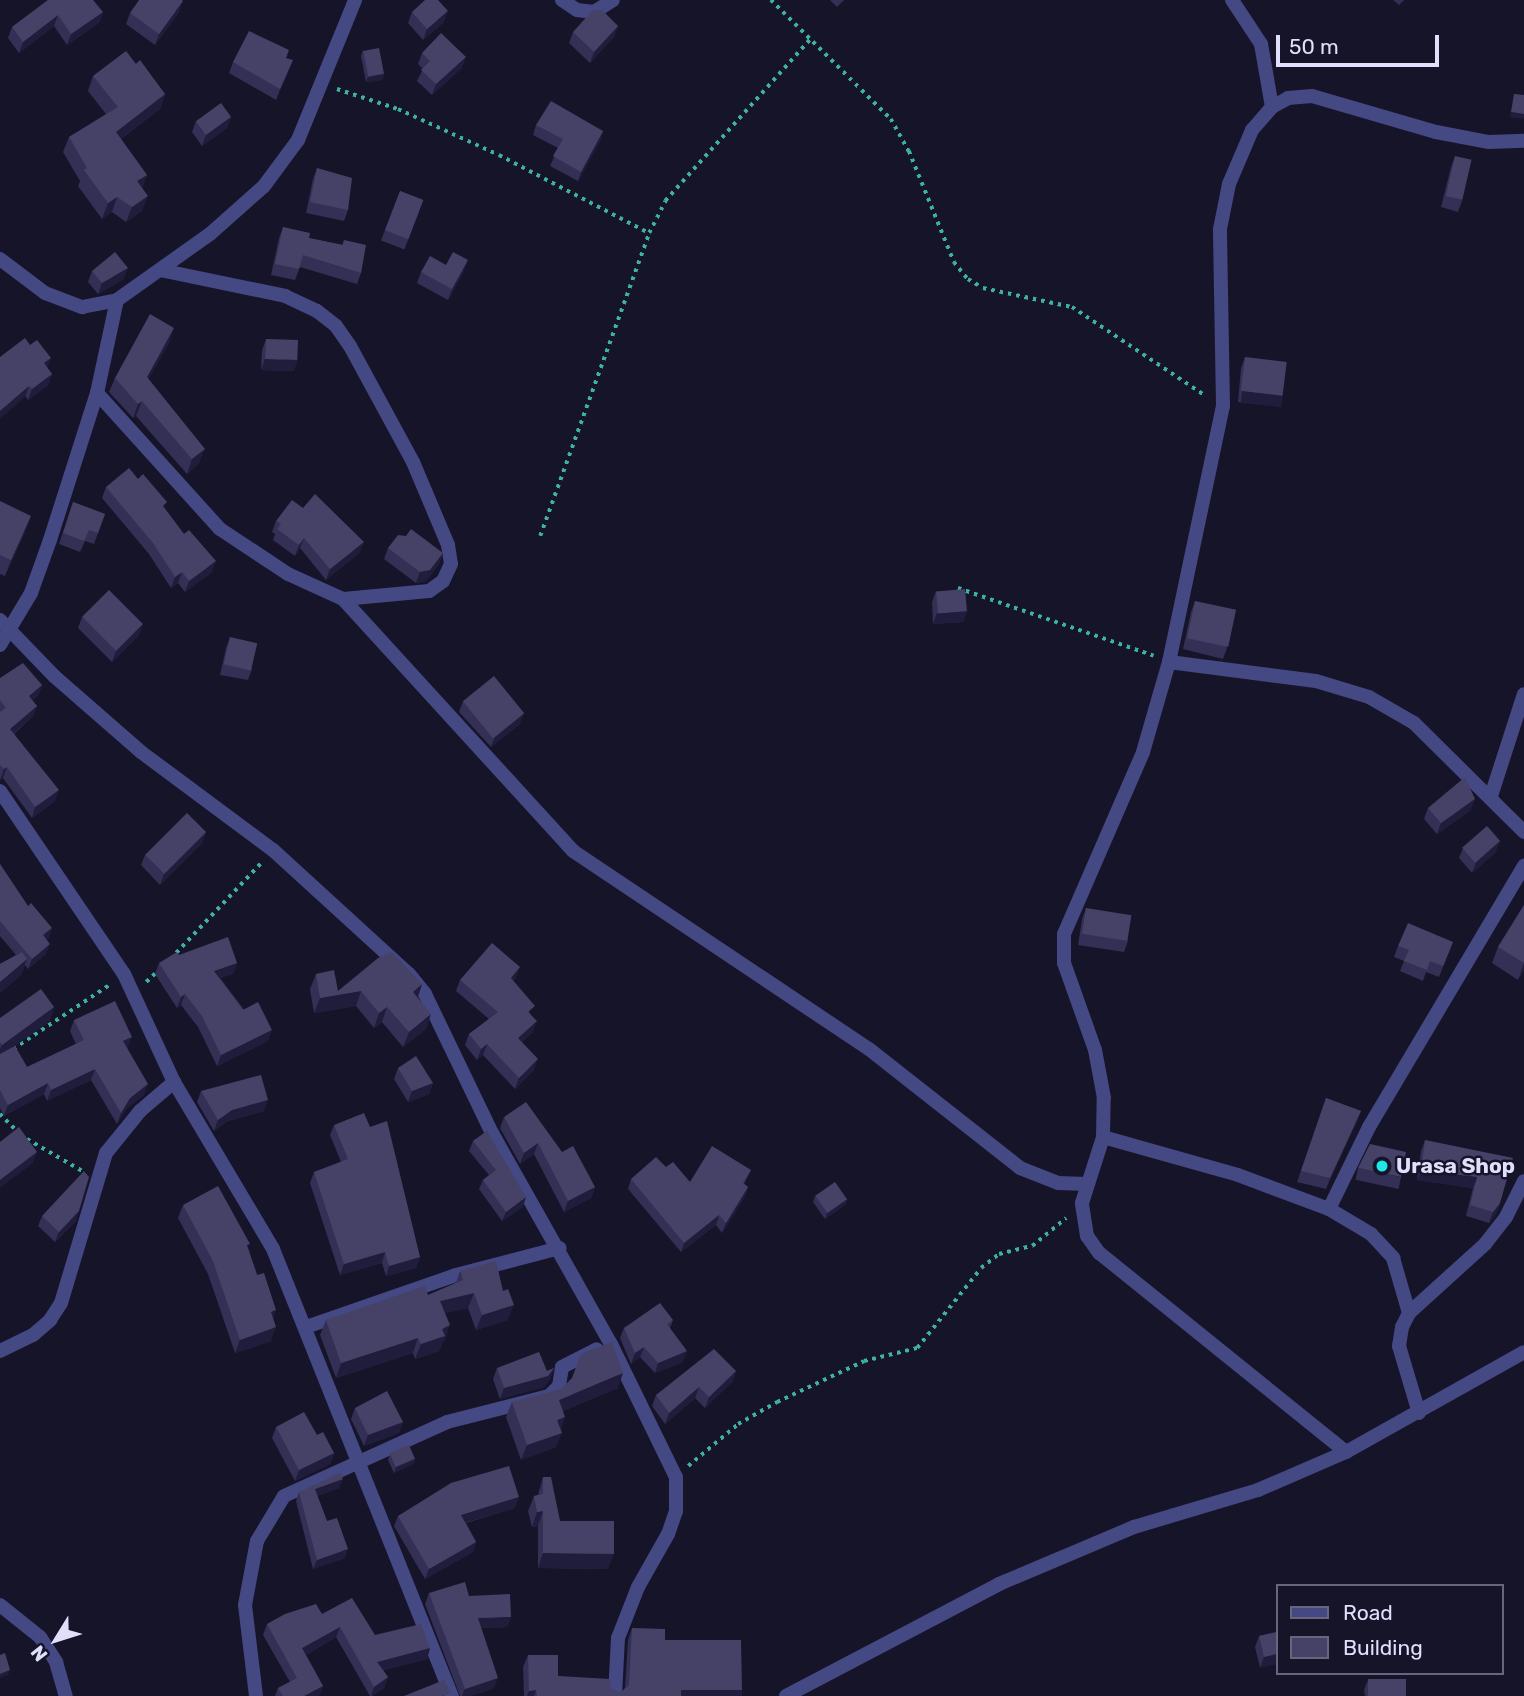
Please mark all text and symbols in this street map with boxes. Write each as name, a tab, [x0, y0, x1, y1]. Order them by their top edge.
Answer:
scale bar	[1279, 21, 1442, 65]
text: 50 m	[1289, 34, 1339, 59]
place label: Urasa Shop	[1396, 1153, 1515, 1179]
marker: Urasa Shop	[1374, 1158, 1390, 1174]
legend	[1276, 1584, 1503, 1675]
text: Road	[1343, 1600, 1393, 1625]
north arrow	[21, 1605, 91, 1675]
text: Building	[1343, 1635, 1423, 1660]
text: N	[26, 1641, 52, 1666]

